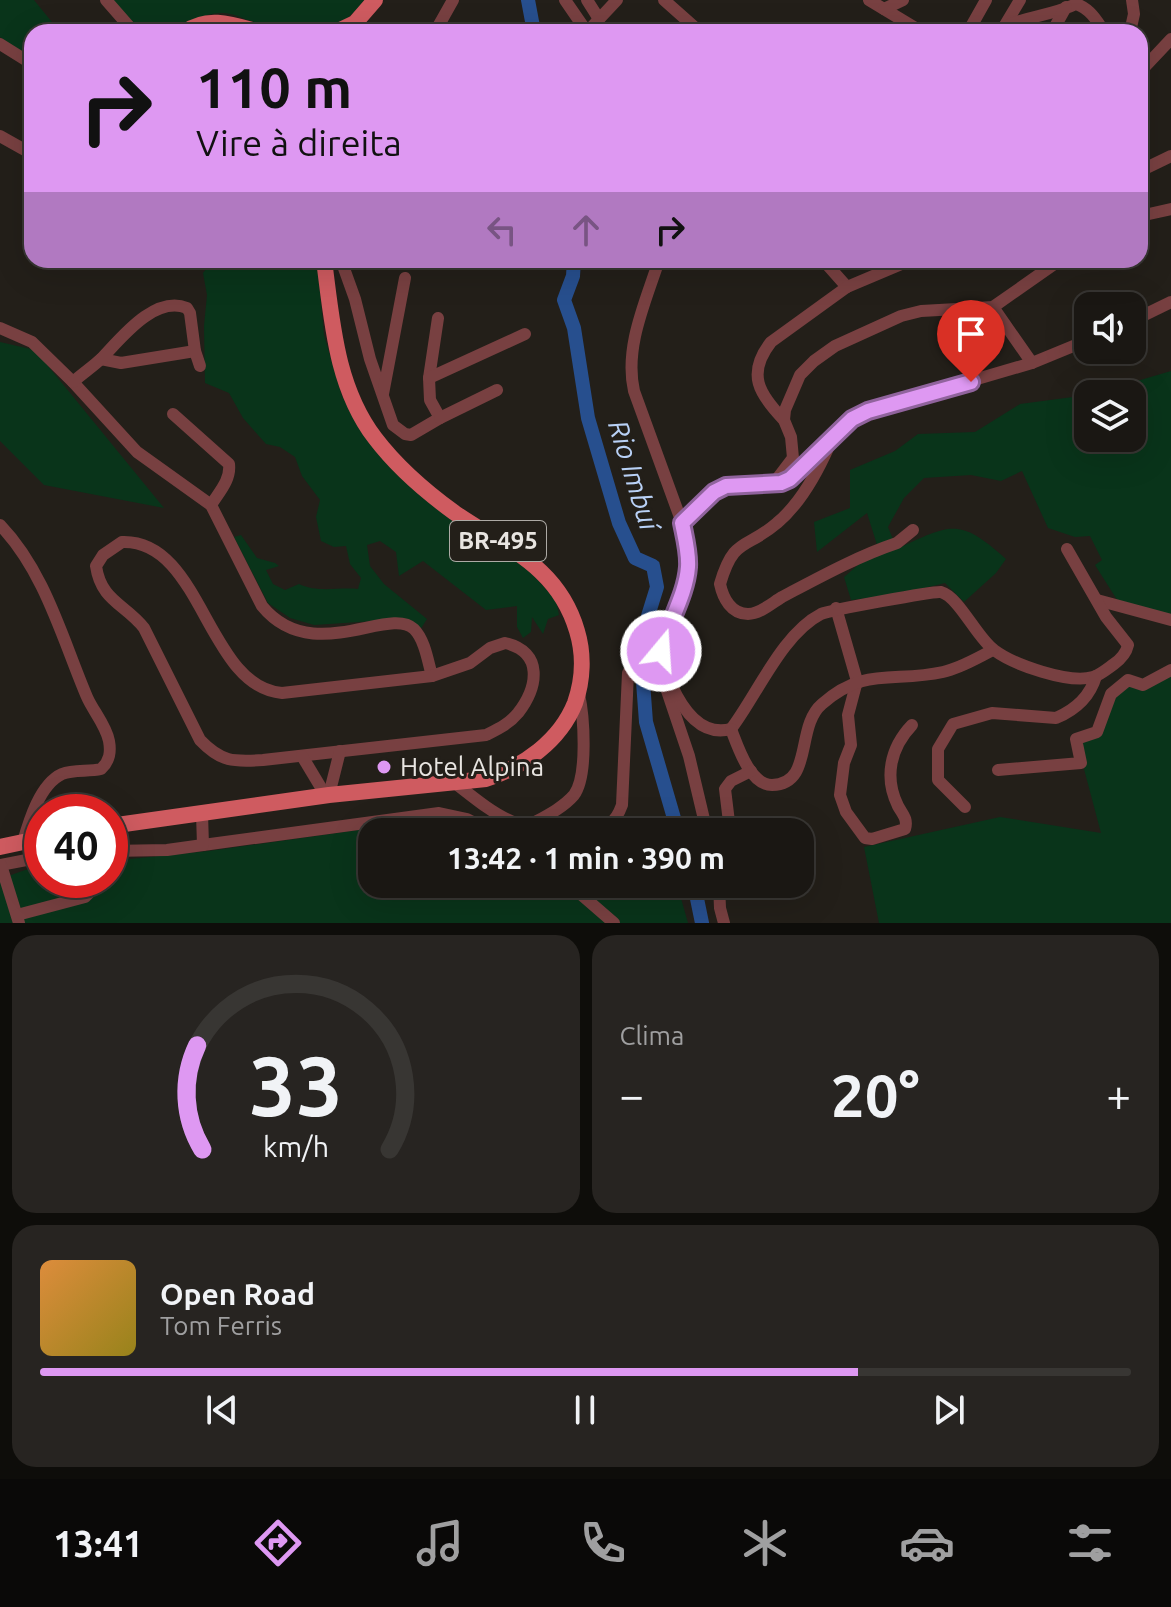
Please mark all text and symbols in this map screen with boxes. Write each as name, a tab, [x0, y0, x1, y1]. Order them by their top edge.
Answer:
icon: right	[64, 56, 168, 160]
text: 110 m	[196, 56, 352, 119]
text: Vire à direita	[196, 122, 402, 163]
icon: left	[480, 208, 524, 252]
icon: ahead	[564, 208, 608, 252]
icon: right	[648, 208, 692, 252]
map controls	[1074, 292, 1146, 452]
button: sound	[1074, 292, 1146, 364]
pin	[937, 300, 1005, 382]
icon: arrive	[949, 312, 993, 356]
button: layers	[1074, 380, 1146, 452]
water label: Rio Imbuí	[603, 416, 667, 537]
road number: BR-495	[450, 521, 546, 561]
position arrow	[619, 609, 703, 693]
place label: Hotel Alpina	[400, 752, 544, 781]
marker: Hotel Alpina	[375, 758, 393, 776]
speed limit sign: 40	[24, 794, 128, 898]
text: 13:42 · 1 min · 390 m	[447, 841, 725, 875]
text: Clima	[620, 1021, 684, 1050]
text: 33	[249, 1038, 343, 1132]
text: 20°	[831, 1061, 920, 1128]
text: −	[620, 1070, 644, 1119]
text: +	[1106, 1070, 1131, 1119]
text: km/h	[263, 1130, 329, 1162]
text: Open Road	[160, 1277, 315, 1311]
text: Tom Ferris	[160, 1311, 282, 1340]
icon: previous	[200, 1388, 244, 1432]
icon: pause	[563, 1388, 607, 1432]
icon: next	[927, 1388, 971, 1432]
icon: directions	[250, 1515, 306, 1571]
icon: music	[412, 1515, 468, 1571]
icon: phone	[575, 1515, 631, 1571]
icon: climate	[737, 1515, 793, 1571]
icon: car	[899, 1515, 955, 1571]
icon: filters	[1062, 1515, 1118, 1571]
text: 13:41	[53, 1523, 143, 1564]

